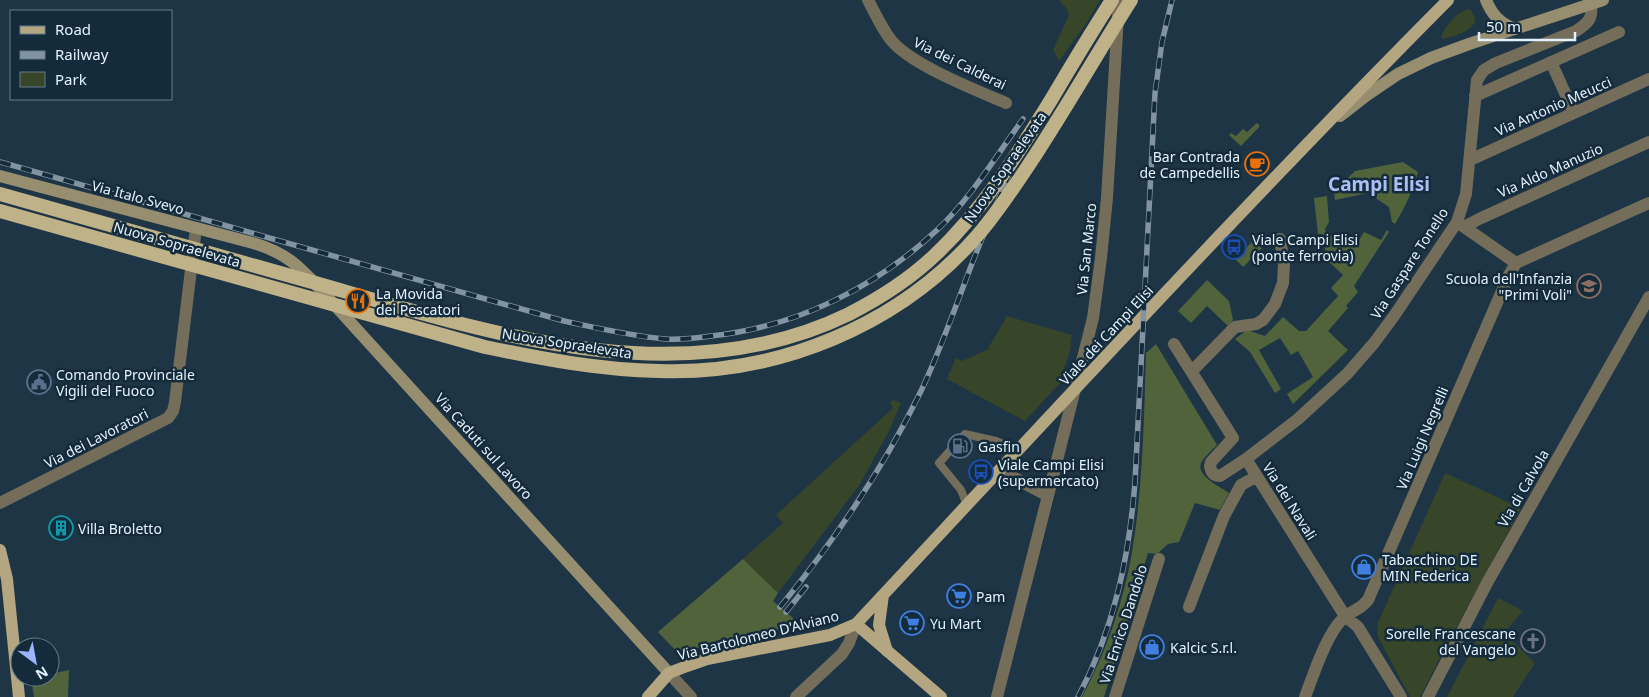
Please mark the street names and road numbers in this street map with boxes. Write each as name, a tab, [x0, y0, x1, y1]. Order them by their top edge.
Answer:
street label: Via dei Calderai	[910, 32, 1010, 94]
street label: Via Antonio Meucci	[1492, 72, 1614, 140]
street label: Nuova Sopraelevata	[960, 108, 1050, 226]
street label: Via Aldo Manuzio	[1494, 138, 1606, 202]
street label: Via Italo Svevo	[90, 176, 186, 218]
street label: Via San Marco	[1072, 202, 1100, 296]
street label: Via Gaspare Tonello	[1366, 204, 1452, 322]
street label: Nuova Sopraelevata	[111, 217, 243, 271]
street label: Viale dei Campi Elisi	[1055, 281, 1157, 389]
street label: Nuova Sopraelevata	[501, 323, 633, 363]
street label: Via Luigi Negrelli	[1392, 383, 1452, 493]
street label: Via Caduti sul Lavoro	[431, 389, 537, 503]
street label: Via dei Lavoratori	[41, 404, 151, 472]
street label: Via di Calvola	[1493, 446, 1553, 530]
street label: Via dei Navali	[1259, 459, 1321, 543]
street label: Via Enrico Dandolo	[1095, 562, 1151, 686]
street label: Via Bartolomeo D'Alviano	[675, 606, 841, 664]

